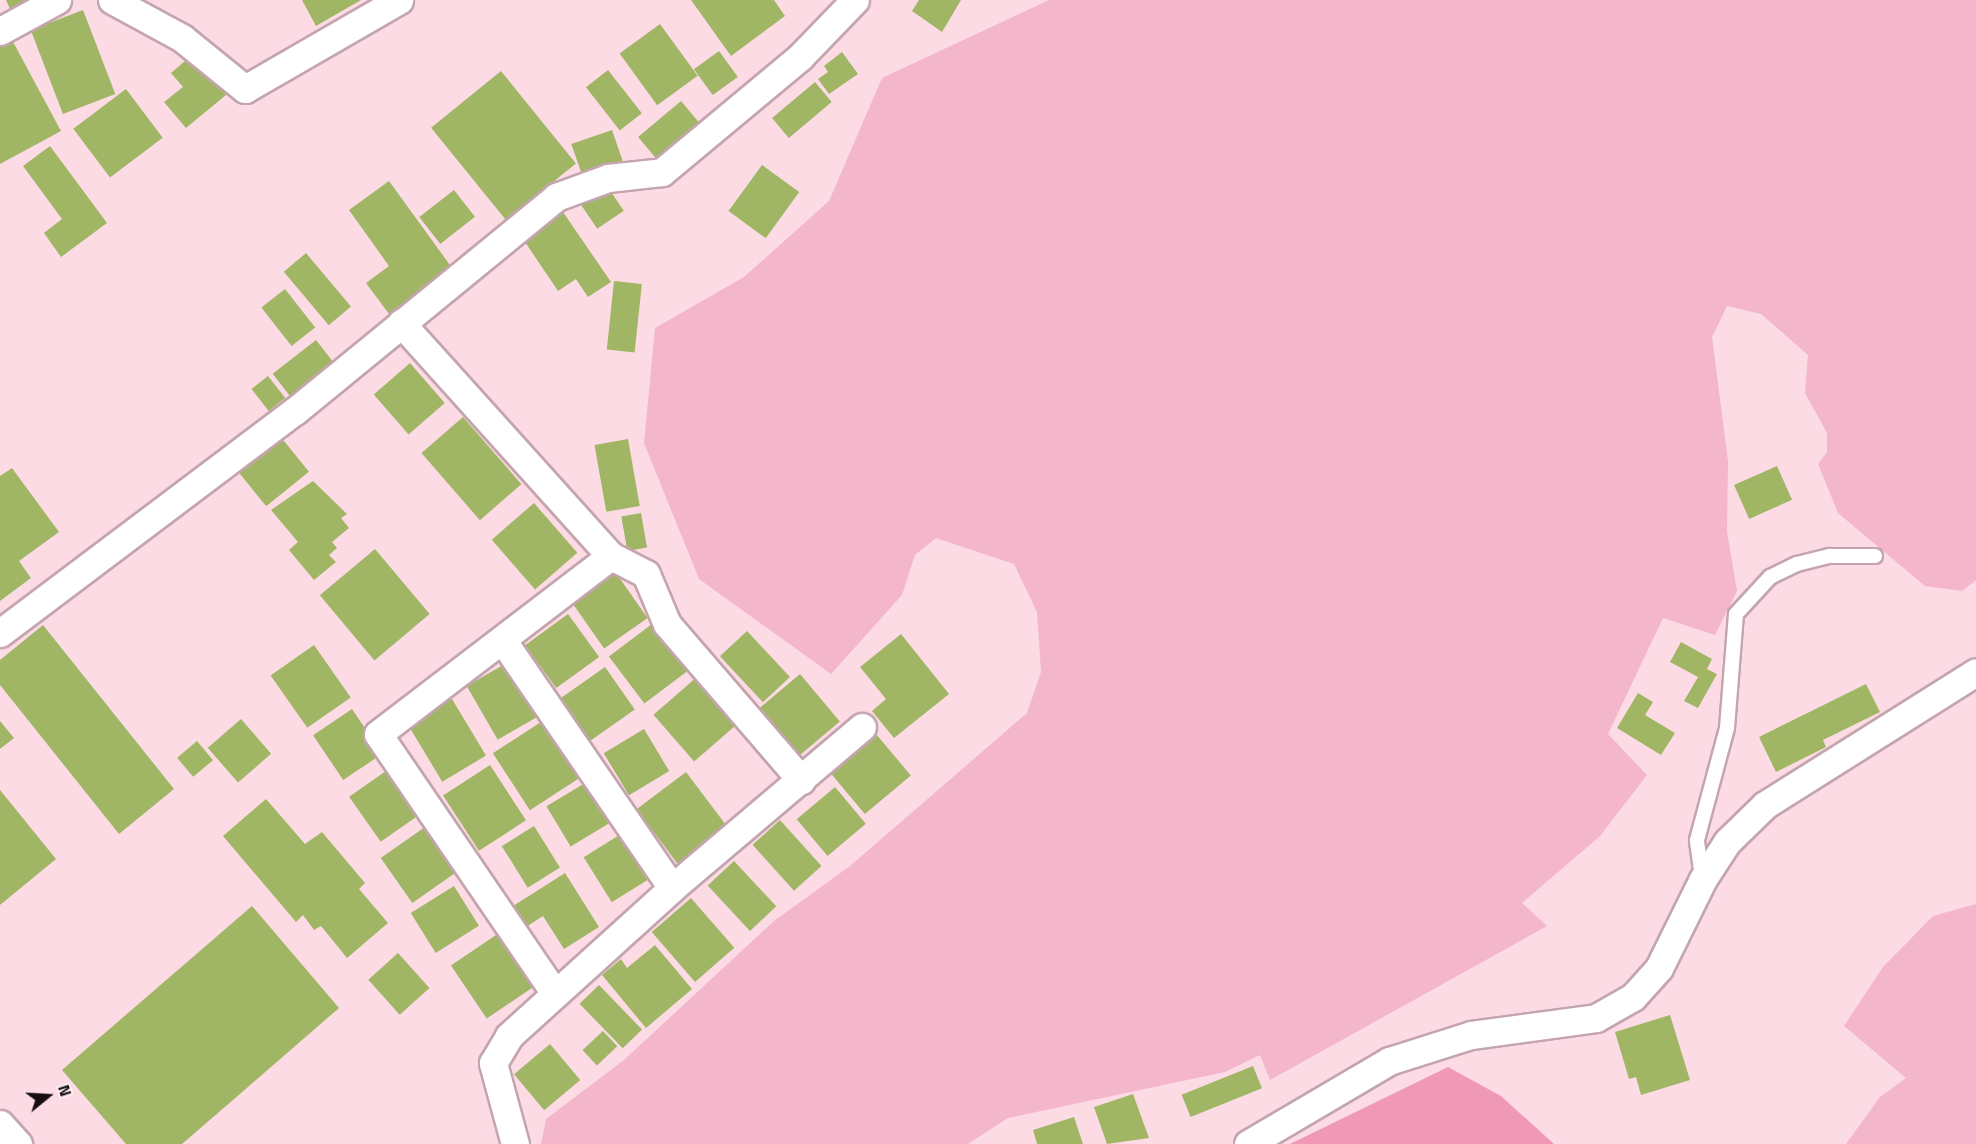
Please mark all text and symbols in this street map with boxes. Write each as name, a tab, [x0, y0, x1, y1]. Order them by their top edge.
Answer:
north arrow	[18, 1066, 78, 1126]
text: N	[52, 1081, 78, 1099]

